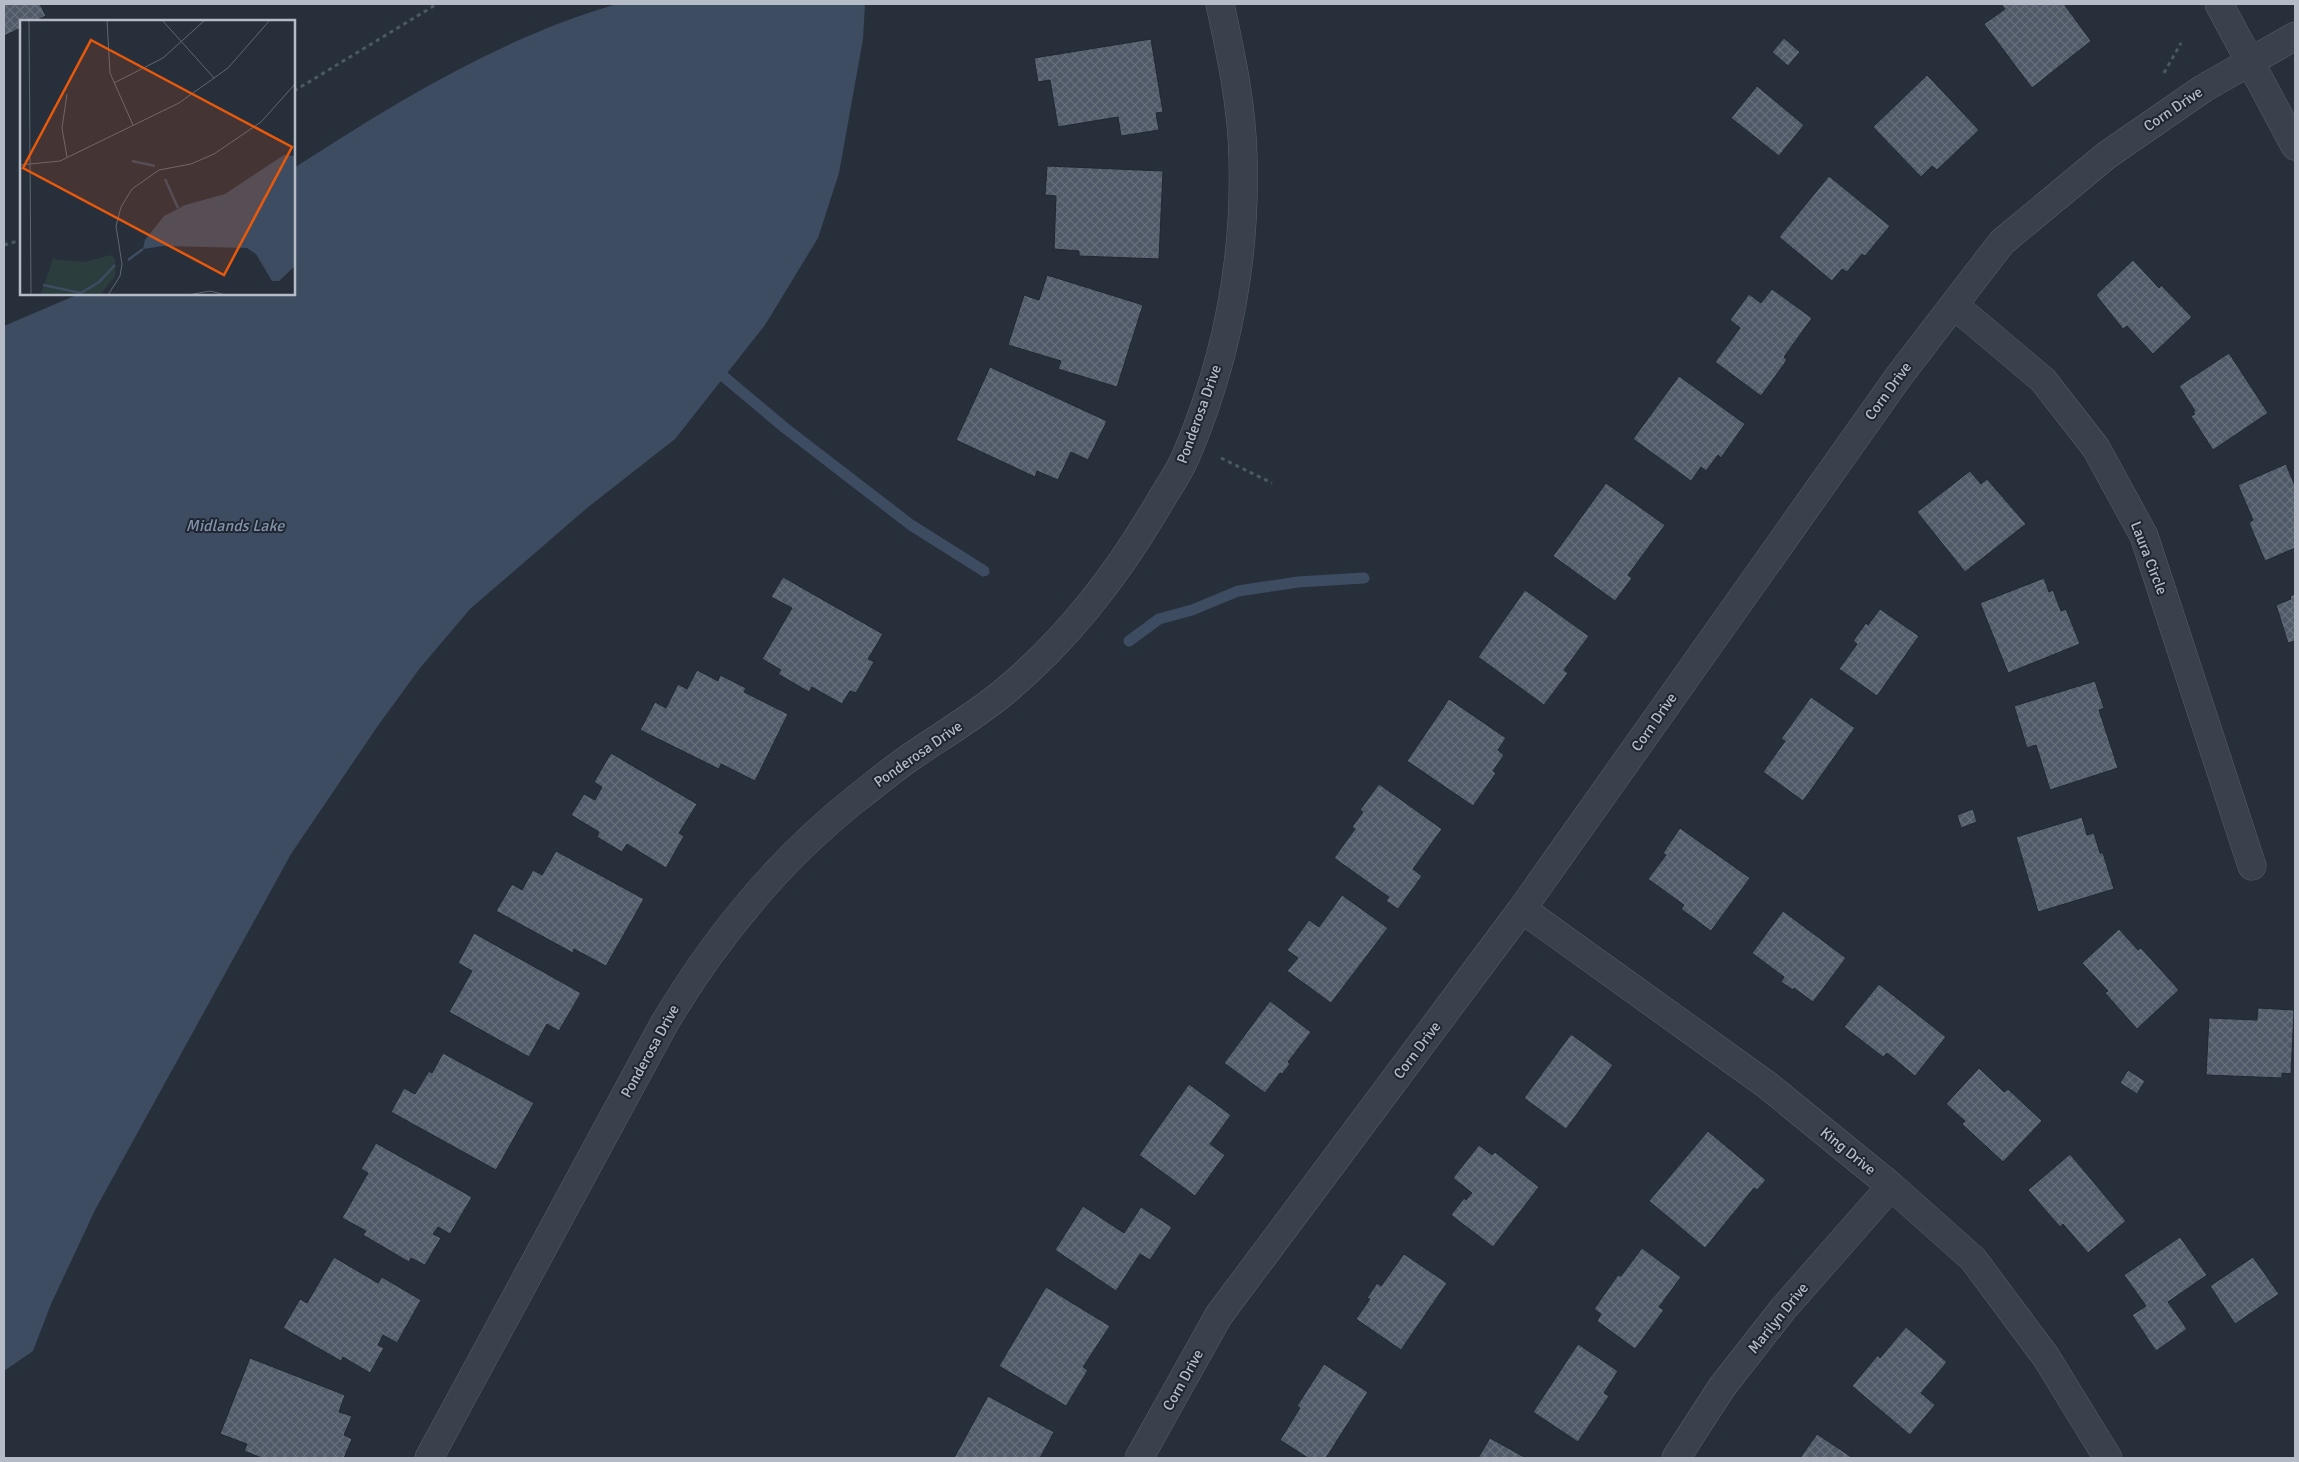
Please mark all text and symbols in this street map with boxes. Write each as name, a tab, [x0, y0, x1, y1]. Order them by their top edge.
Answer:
inset map	[20, 20, 295, 295]
street label: Corn Drive	[2140, 83, 2206, 135]
street label: Corn Drive	[1861, 358, 1915, 424]
street label: Ponderosa Drive	[1173, 362, 1225, 466]
water label: Midlands Lake	[186, 516, 285, 536]
street label: Laura Circle	[2127, 519, 2171, 597]
street label: Corn Drive	[1627, 689, 1681, 755]
street label: Ponderosa Drive	[870, 717, 966, 791]
street label: Ponderosa Drive	[617, 1001, 683, 1101]
street label: Corn Drive	[1390, 1018, 1444, 1082]
street label: King Drive	[1817, 1123, 1879, 1179]
street label: Marilyn Drive	[1744, 1279, 1812, 1357]
street label: Corn Drive	[1159, 1346, 1207, 1414]

